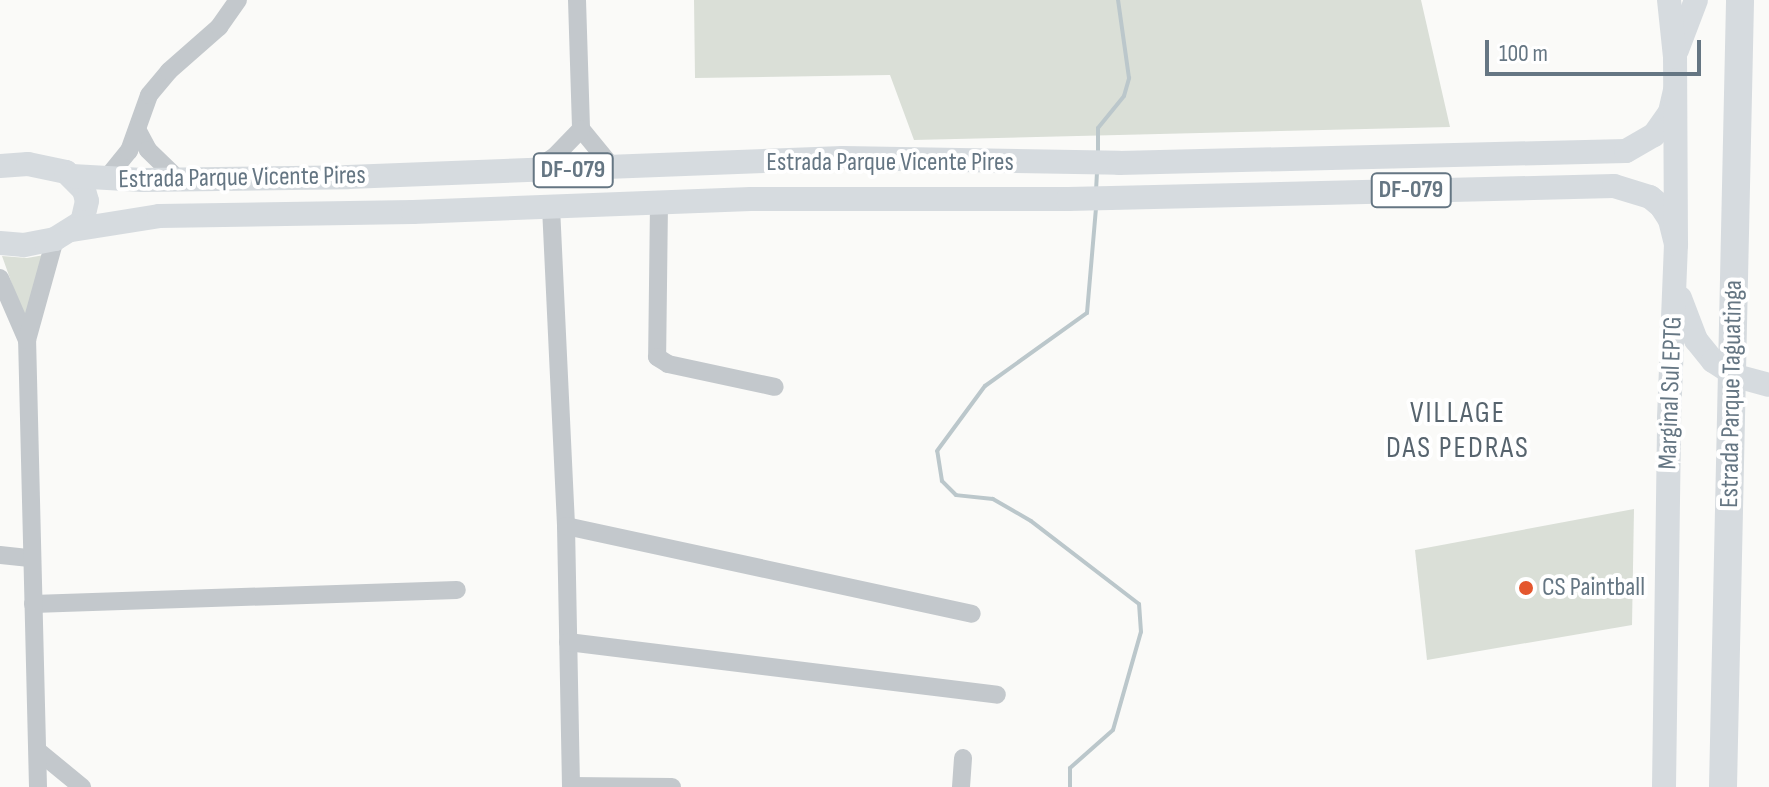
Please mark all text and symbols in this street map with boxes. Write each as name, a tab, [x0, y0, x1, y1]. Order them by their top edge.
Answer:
scale bar	[1489, 24, 1705, 74]
text: 100 m	[1499, 39, 1548, 68]
street label: Estrada Parque Vicente Pires	[766, 147, 1014, 179]
road number: DF-079	[531, 150, 615, 190]
street label: Estrada Parque Vicente Pires	[118, 160, 366, 196]
road number: DF-079	[1369, 170, 1453, 210]
street label: Estrada Parque Taguatinga	[1714, 280, 1750, 508]
street label: Marginal Sul EPTG	[1653, 316, 1689, 470]
district label: VILLAGE DAS PEDRAS	[1386, 395, 1530, 466]
place label: CS Paintball	[1542, 572, 1645, 604]
marker: CS Paintball	[1517, 579, 1535, 597]

